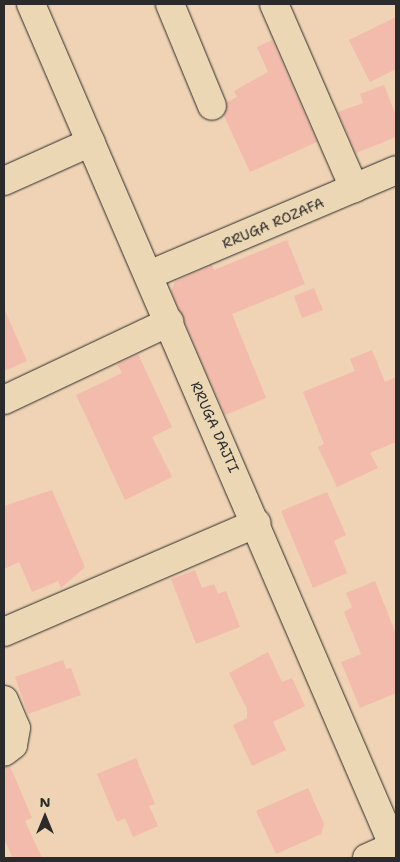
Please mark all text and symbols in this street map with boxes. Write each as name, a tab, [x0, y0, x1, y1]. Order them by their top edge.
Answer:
street label: RRUGA ROZAFA	[219, 194, 327, 252]
street label: RRUGA DAJTI	[187, 379, 243, 475]
north arrow	[20, 792, 70, 842]
text: N	[39, 793, 51, 811]

